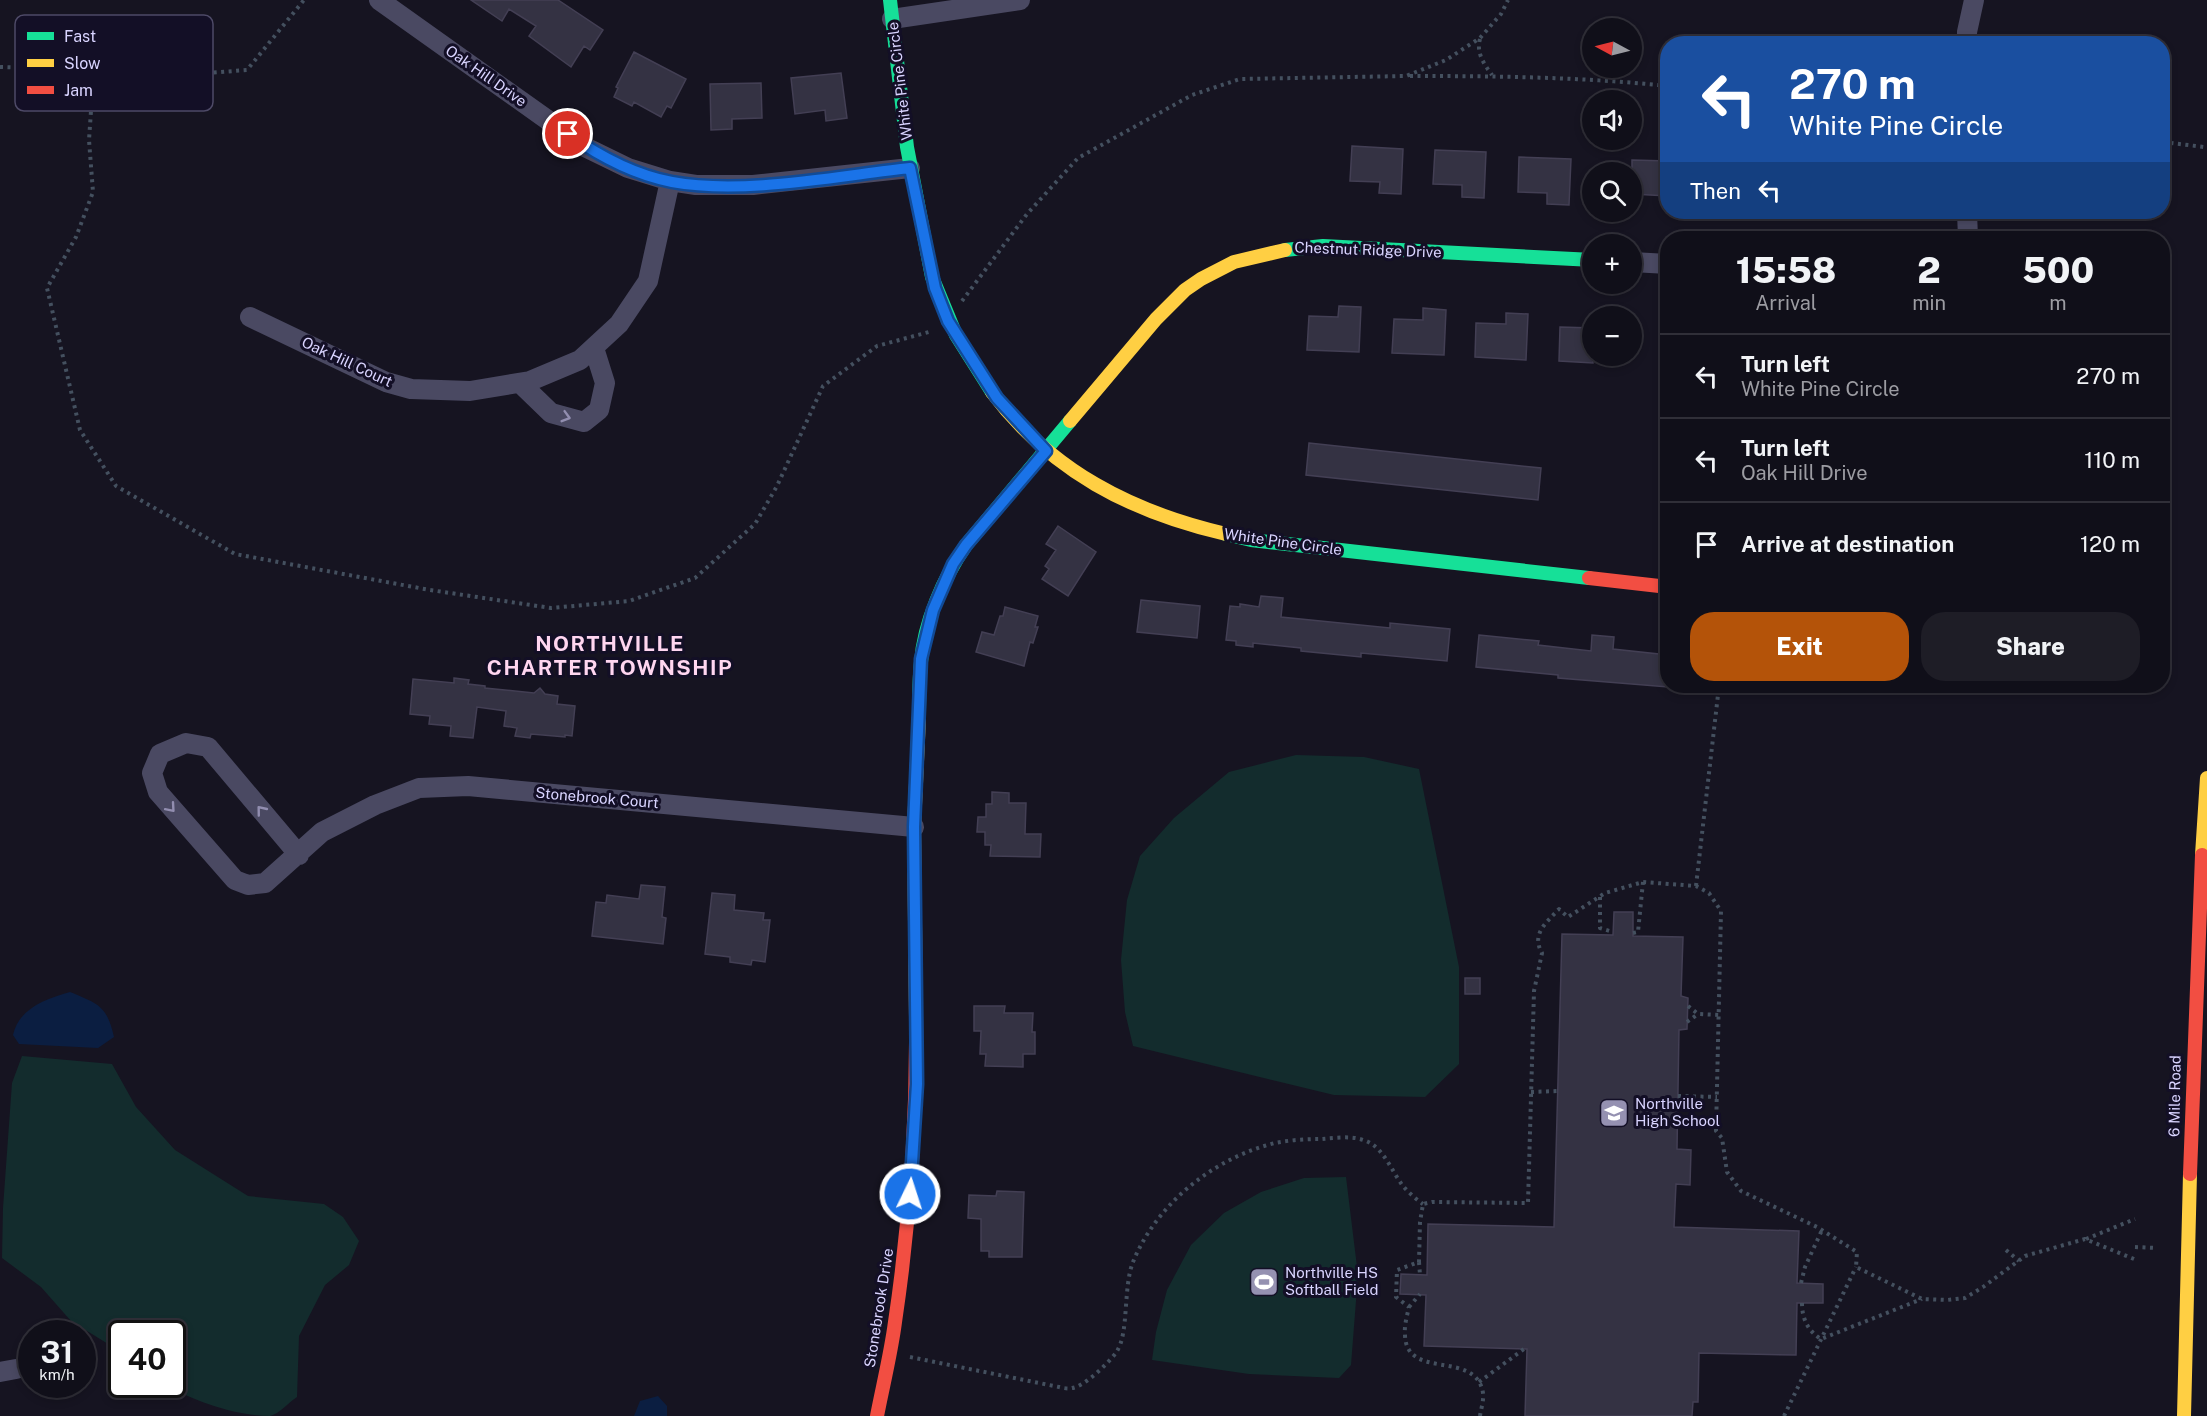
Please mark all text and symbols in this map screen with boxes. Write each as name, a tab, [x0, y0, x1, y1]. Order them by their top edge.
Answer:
legend	[15, 15, 213, 111]
north arrow	[1582, 18, 1642, 78]
map controls	[1582, 18, 1642, 366]
street label: White Pine Circle	[884, 21, 915, 141]
text: Fast	[64, 27, 96, 46]
street label: Oak Hill Drive	[443, 41, 530, 110]
text: Slow	[64, 54, 101, 73]
text: 270 m	[1789, 59, 1916, 108]
icon: left	[1690, 60, 1768, 138]
text: Jam	[64, 81, 93, 100]
button: sound	[1582, 90, 1642, 150]
pin	[542, 108, 593, 159]
text: White Pine Circle	[1789, 109, 2003, 141]
icon: arrive	[551, 117, 584, 150]
button: search	[1582, 162, 1642, 222]
icon: left	[1753, 174, 1786, 207]
text: Then	[1690, 178, 1741, 204]
button: +	[1582, 234, 1642, 294]
street label: Chestnut Ridge Drive	[1294, 238, 1442, 261]
text: 15:58	[1736, 249, 1836, 291]
text: 2	[1917, 249, 1941, 291]
text: 500	[2022, 249, 2094, 291]
text: Arrival	[1755, 291, 1817, 315]
text: min	[1912, 291, 1946, 315]
text: m	[2049, 291, 2067, 315]
button: −	[1582, 306, 1642, 366]
street label: Oak Hill Court	[299, 333, 395, 390]
text: Turn left	[1741, 351, 1830, 377]
icon: left	[1690, 360, 1723, 393]
text: 270 m	[2076, 363, 2140, 389]
text: White Pine Circle	[1741, 377, 1900, 401]
one-way arrow	[560, 410, 571, 422]
text: Turn left	[1741, 435, 1830, 461]
icon: left	[1690, 444, 1723, 477]
text: 110 m	[2084, 447, 2140, 473]
text: Oak Hill Drive	[1741, 461, 1868, 485]
street label: White Pine Circle	[1223, 525, 1343, 558]
icon: arrive	[1690, 528, 1723, 561]
text: Arrive at destination	[1741, 531, 1954, 557]
text: 120 m	[2080, 531, 2140, 557]
button: Exit	[1690, 612, 1909, 681]
button: Share	[1921, 612, 2140, 681]
district label: NORTHVILLE CHARTER TOWNSHIP	[487, 631, 733, 680]
street label: Stonebrook Court	[535, 784, 660, 811]
one-way arrow	[164, 801, 175, 812]
one-way arrow	[258, 806, 269, 817]
street label: 6 Mile Road	[2165, 1055, 2184, 1137]
place label: Northville High School	[1635, 1095, 1720, 1129]
school or university icon: Northville High School	[1598, 1097, 1630, 1129]
position arrow	[878, 1162, 942, 1226]
street label: Stonebrook Drive	[861, 1247, 896, 1369]
place label: Northville HS Softball Field	[1285, 1264, 1378, 1298]
sports icon: Northville HS Softball Field	[1248, 1266, 1280, 1298]
speed limit sign: 40	[108, 1320, 186, 1398]
text: 31	[41, 1334, 73, 1370]
text: km/h	[39, 1366, 75, 1383]

